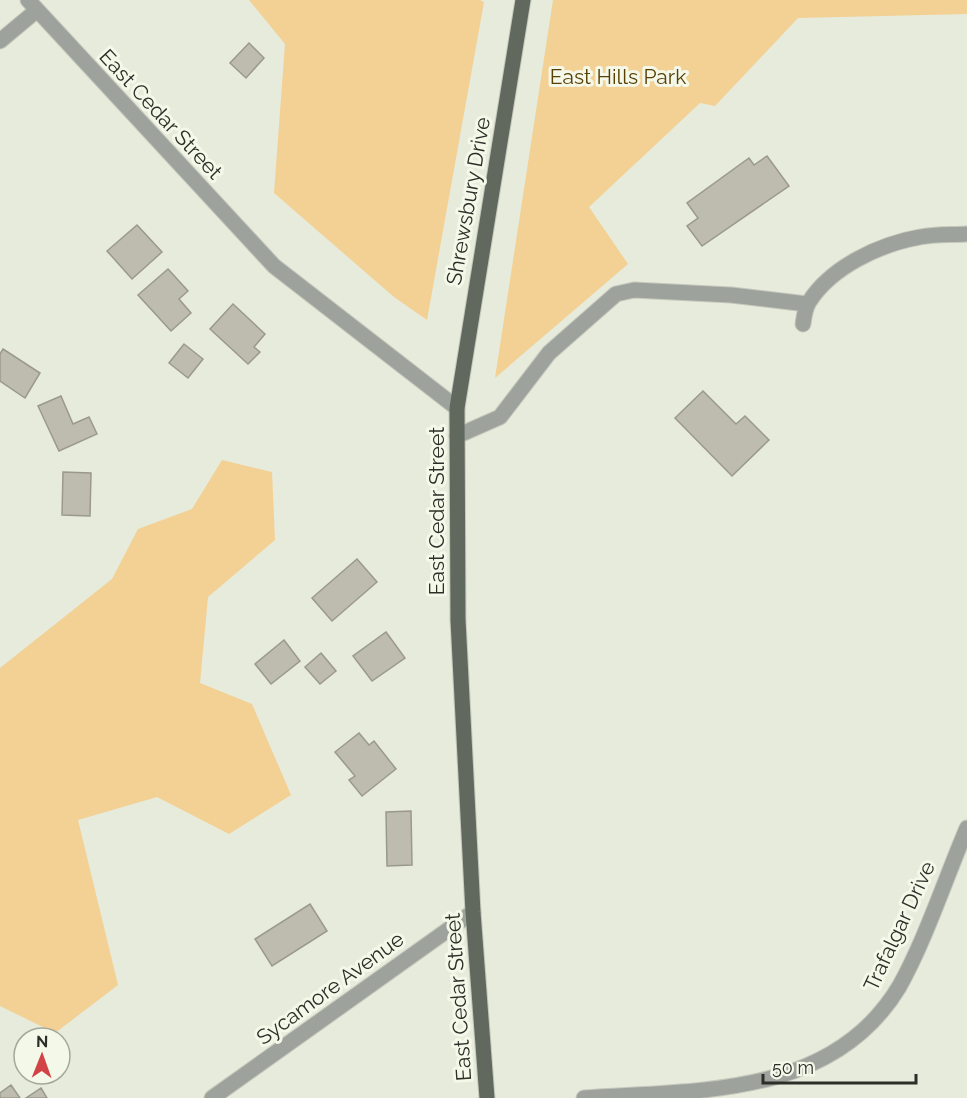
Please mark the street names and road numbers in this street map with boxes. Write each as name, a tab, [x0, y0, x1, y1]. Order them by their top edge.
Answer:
street label: East Cedar Street	[94, 44, 228, 184]
street label: Shrewsbury Drive	[441, 115, 495, 287]
street label: East Cedar Street	[424, 427, 449, 595]
street label: Trafalgar Drive	[858, 857, 940, 995]
street label: East Cedar Street	[440, 912, 476, 1082]
street label: Sycamore Avenue	[251, 926, 409, 1050]

